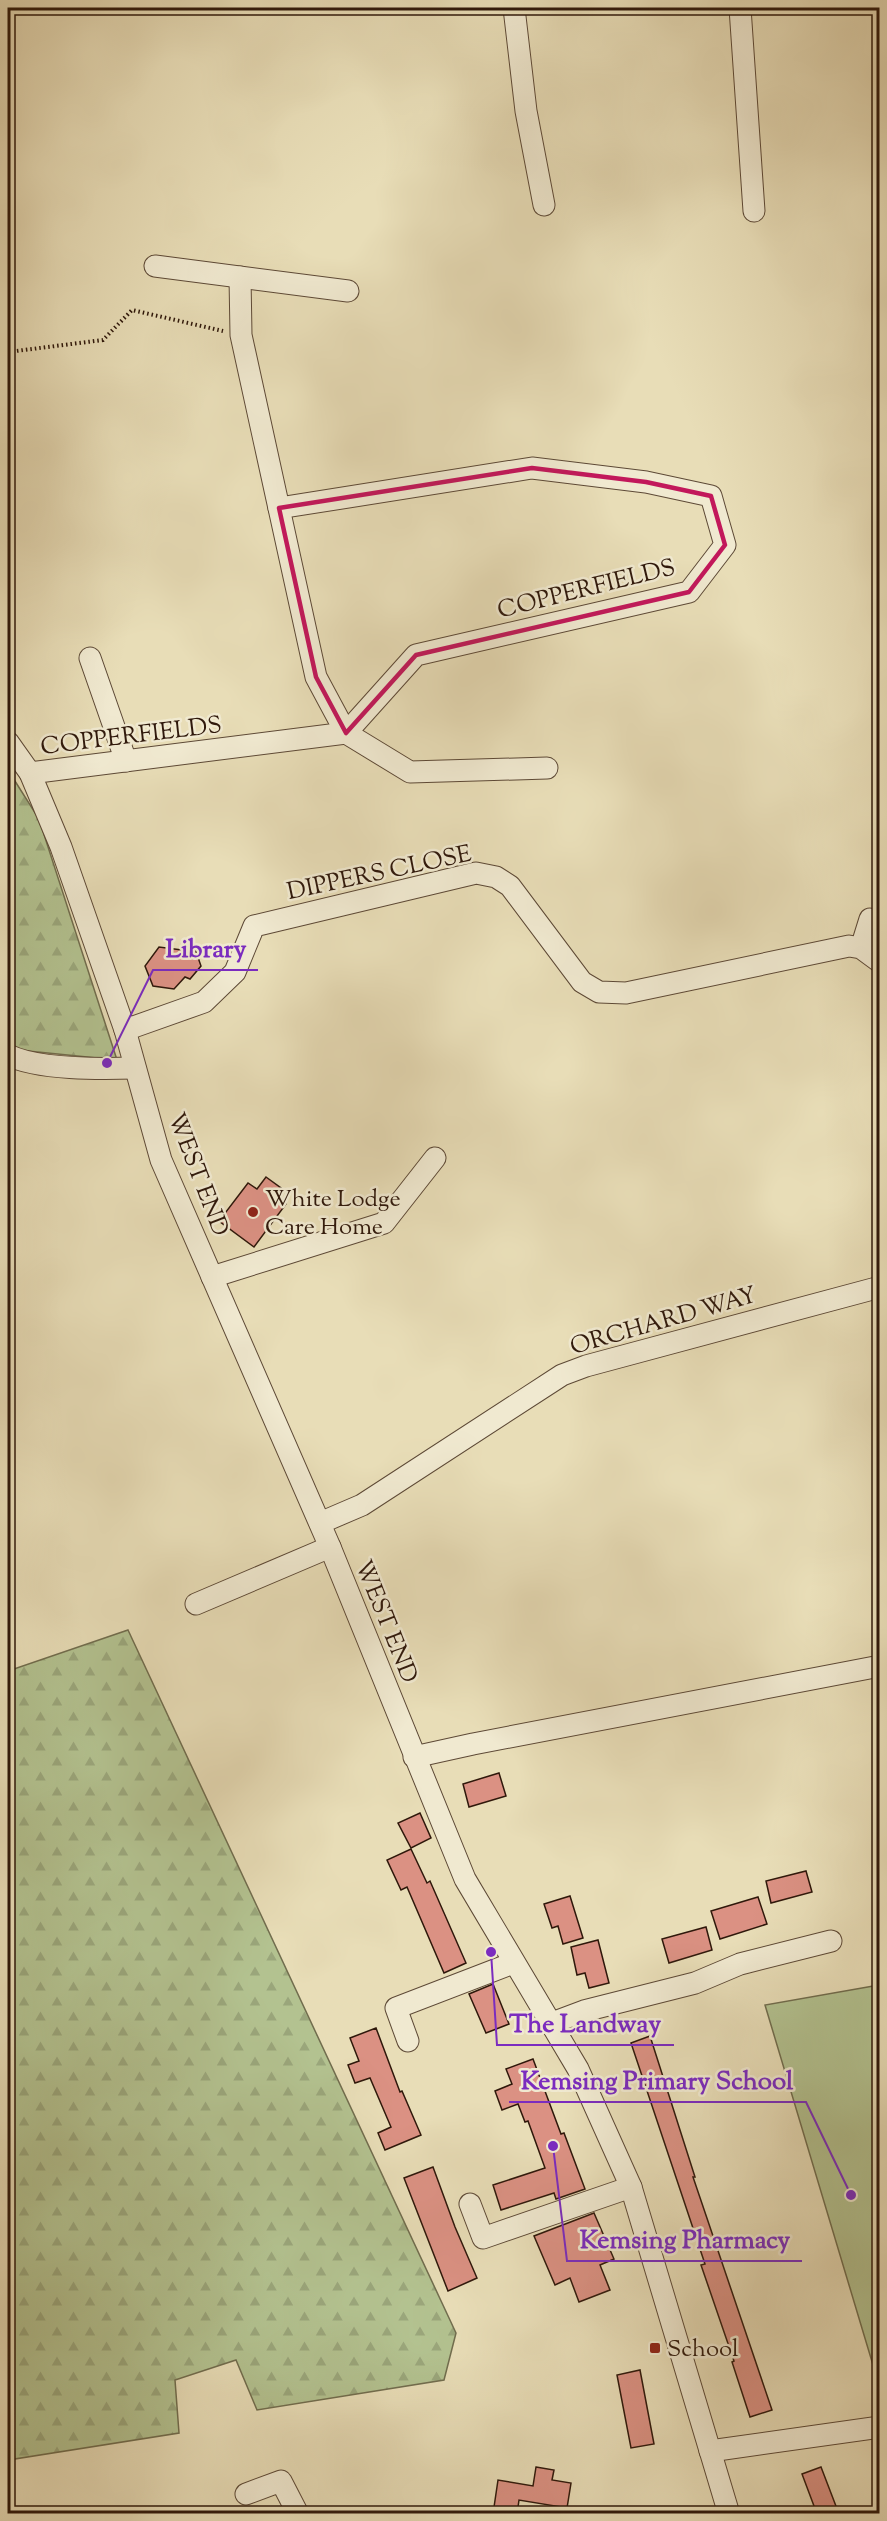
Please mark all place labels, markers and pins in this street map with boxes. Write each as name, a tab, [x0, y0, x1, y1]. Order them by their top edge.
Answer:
callout: Library	[153, 926, 258, 970]
place label: White Lodge Care Home	[265, 1183, 401, 1245]
marker: White Lodge Care Home	[246, 1205, 260, 1219]
callout: The Landway	[497, 2001, 674, 2045]
callout: Kemsing Primary School	[509, 2058, 806, 2102]
callout: Kemsing Pharmacy	[567, 2217, 802, 2261]
place label: School	[667, 2333, 739, 2367]
marker: School	[648, 2341, 662, 2355]

